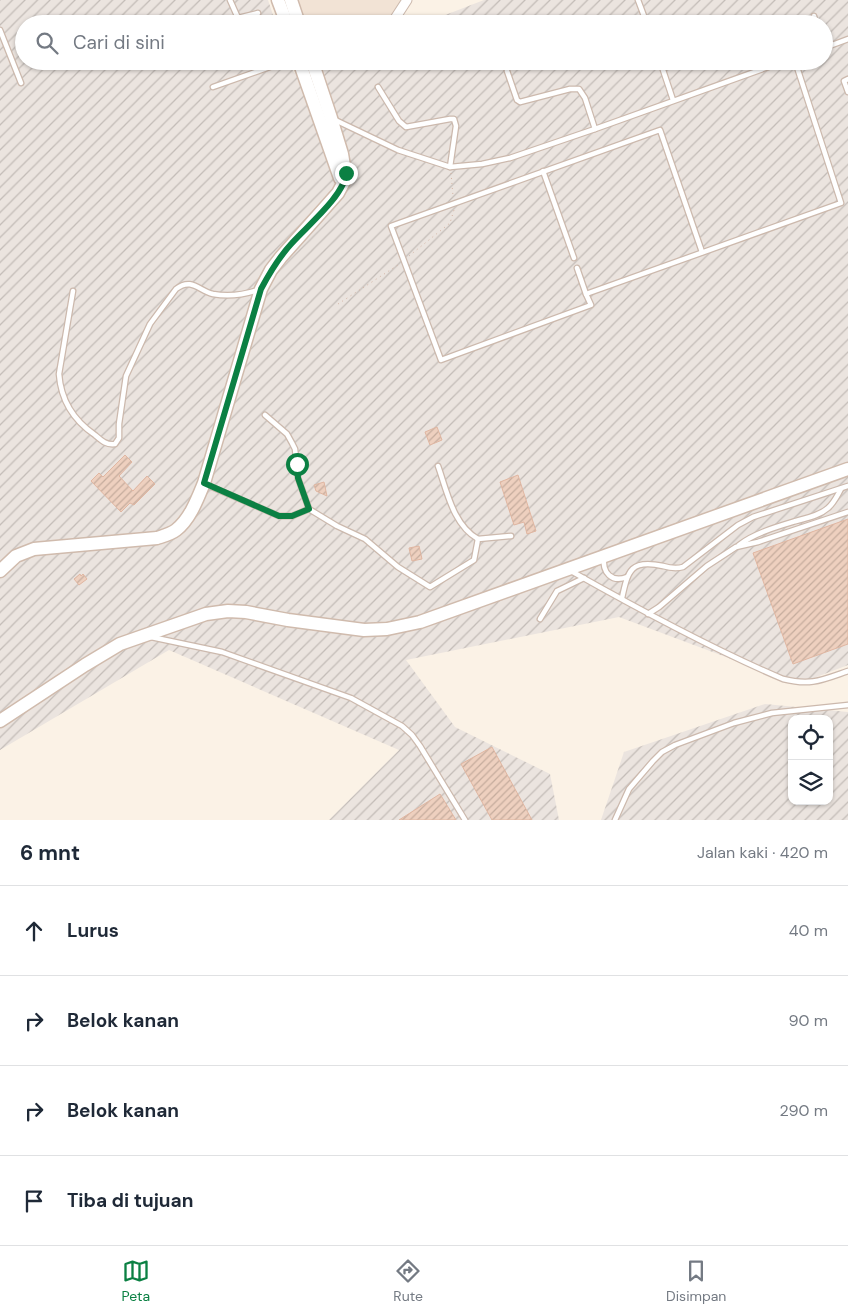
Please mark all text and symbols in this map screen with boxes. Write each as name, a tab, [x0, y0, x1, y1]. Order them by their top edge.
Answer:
search box	[15, 15, 833, 70]
icon: search	[33, 29, 61, 57]
text: Cari di sini	[73, 30, 165, 55]
route end	[335, 162, 358, 185]
route start	[286, 453, 309, 476]
map controls	[788, 715, 833, 805]
button: locate	[788, 715, 833, 760]
button: layers	[788, 760, 833, 805]
text: 6 mnt	[20, 839, 80, 867]
text: Jalan kaki · 420 m	[697, 842, 828, 863]
icon: ahead	[20, 917, 48, 945]
text: Lurus	[67, 918, 119, 943]
text: 40 m	[789, 920, 828, 941]
icon: right	[20, 1007, 48, 1035]
text: Belok kanan	[67, 1008, 179, 1033]
text: 90 m	[788, 1010, 828, 1031]
icon: right	[20, 1097, 48, 1125]
text: Belok kanan	[67, 1098, 179, 1123]
text: 290 m	[779, 1100, 828, 1121]
icon: arrive	[20, 1187, 48, 1215]
text: Tiba di tujuan	[67, 1188, 193, 1213]
tab: Peta	[122, 1257, 150, 1305]
tab: Rute	[393, 1257, 423, 1305]
tab: Disimpan	[666, 1257, 726, 1305]

